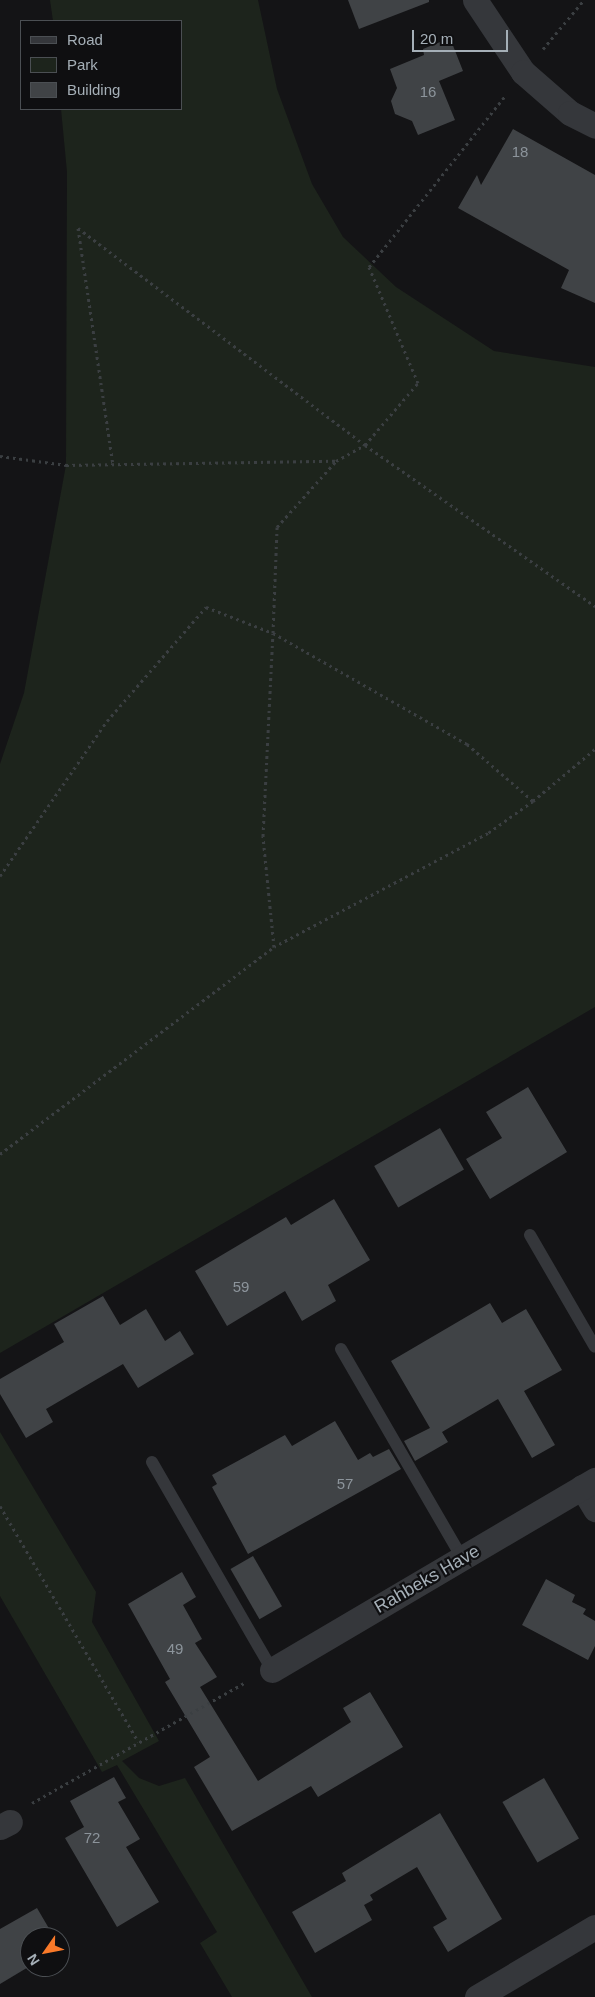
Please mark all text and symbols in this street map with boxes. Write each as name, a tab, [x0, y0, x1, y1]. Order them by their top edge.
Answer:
legend	[20, 20, 182, 110]
scale bar	[415, 20, 511, 52]
text: 20 m	[420, 30, 453, 47]
text: Road	[67, 31, 103, 48]
text: Park	[67, 56, 98, 73]
text: Building	[67, 81, 120, 98]
house number: 16	[420, 83, 436, 101]
house number: 18	[512, 143, 528, 161]
house number: 59	[233, 1278, 249, 1296]
house number: 57	[337, 1475, 353, 1493]
street label: Rahbeks Have	[370, 1540, 484, 1618]
house number: 49	[167, 1640, 183, 1658]
house number: 72	[84, 1829, 100, 1847]
north arrow	[20, 1927, 70, 1977]
text: N	[24, 1951, 43, 1968]

